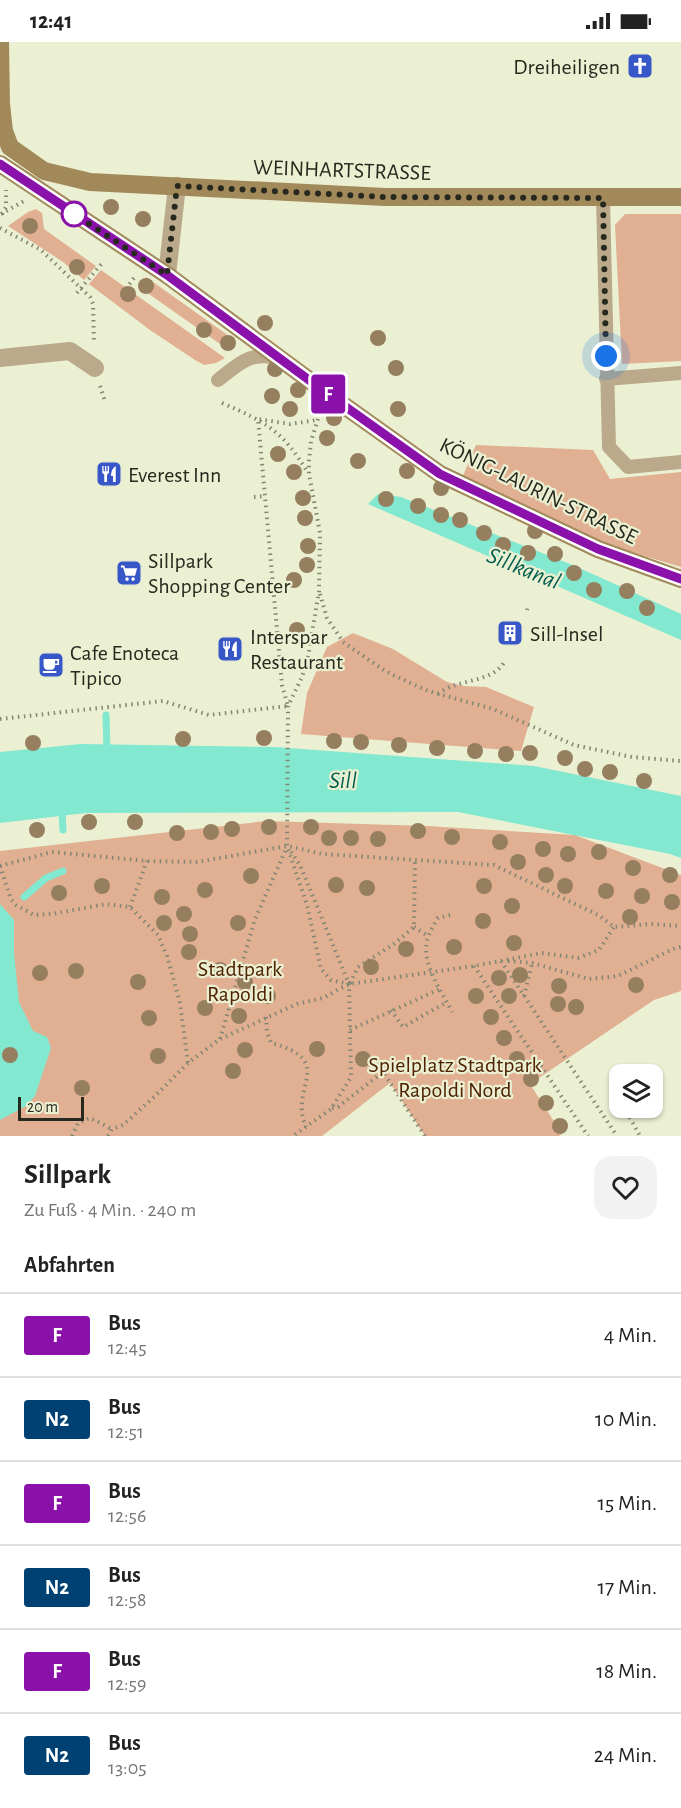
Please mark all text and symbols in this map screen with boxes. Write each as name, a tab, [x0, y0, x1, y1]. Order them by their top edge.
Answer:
text: 12:41	[30, 10, 72, 32]
church icon: Dreiheiligen	[625, 51, 655, 81]
place label: Dreiheiligen	[513, 56, 620, 78]
street label: WEINHARTSTRASSE	[253, 156, 432, 184]
unlabelled marker	[61, 201, 87, 227]
your location	[591, 341, 621, 371]
line badge: F	[308, 374, 348, 414]
text: F	[323, 384, 333, 405]
street label: KÖNIG-LAURIN-STRASSE	[436, 433, 641, 549]
restaurant icon: Everest Inn	[94, 459, 124, 489]
place label: Everest Inn	[128, 464, 221, 486]
water label: Sillkanal	[483, 543, 564, 595]
place label: Sillpark Shopping Center	[148, 550, 290, 597]
supermarket icon: Sillpark Shopping Center	[114, 558, 144, 588]
building icon: Sill-Insel	[495, 618, 525, 648]
place label: Sill-Insel	[530, 623, 603, 645]
place label: Interspar Restaurant	[250, 626, 343, 673]
restaurant icon: Interspar Restaurant	[215, 634, 245, 664]
place label: Cafe Enoteca Tipico	[70, 642, 179, 689]
cafe icon: Cafe Enoteca Tipico	[36, 650, 66, 680]
water label: Sill	[329, 769, 357, 793]
park label: Stadtpark Rapoldi	[198, 958, 282, 1005]
park label: Spielplatz Stadtpark Rapoldi Nord	[368, 1054, 542, 1101]
map controls	[609, 1064, 663, 1118]
button: layers	[609, 1064, 663, 1118]
scale bar	[18, 1094, 84, 1122]
text: 20 m	[27, 1099, 58, 1115]
button: heart	[594, 1156, 657, 1219]
text: Sillpark	[24, 1161, 111, 1189]
text: Zu Fuß · 4 Min. · 240 m	[24, 1200, 196, 1220]
text: Abfahrten	[24, 1254, 115, 1276]
text: Bus	[108, 1312, 141, 1334]
text: 4 Min.	[604, 1324, 657, 1346]
text: F	[52, 1325, 62, 1346]
text: 12:45	[108, 1338, 147, 1358]
text: Bus	[108, 1396, 141, 1418]
text: 10 Min.	[595, 1408, 657, 1430]
text: N2	[45, 1409, 69, 1430]
text: 12:51	[108, 1422, 144, 1442]
text: Bus	[108, 1480, 141, 1502]
text: 15 Min.	[598, 1492, 657, 1514]
text: F	[52, 1493, 62, 1514]
text: 12:56	[108, 1506, 146, 1526]
text: Bus	[108, 1564, 141, 1586]
text: 17 Min.	[598, 1576, 657, 1598]
text: N2	[45, 1577, 69, 1598]
text: 12:58	[108, 1590, 146, 1610]
text: Bus	[108, 1648, 141, 1670]
text: 18 Min.	[596, 1660, 657, 1682]
text: F	[52, 1661, 62, 1682]
text: 12:59	[108, 1674, 146, 1694]
text: Bus	[108, 1732, 141, 1754]
text: 24 Min.	[594, 1744, 657, 1766]
text: N2	[45, 1745, 69, 1766]
text: 13:05	[108, 1758, 147, 1778]

